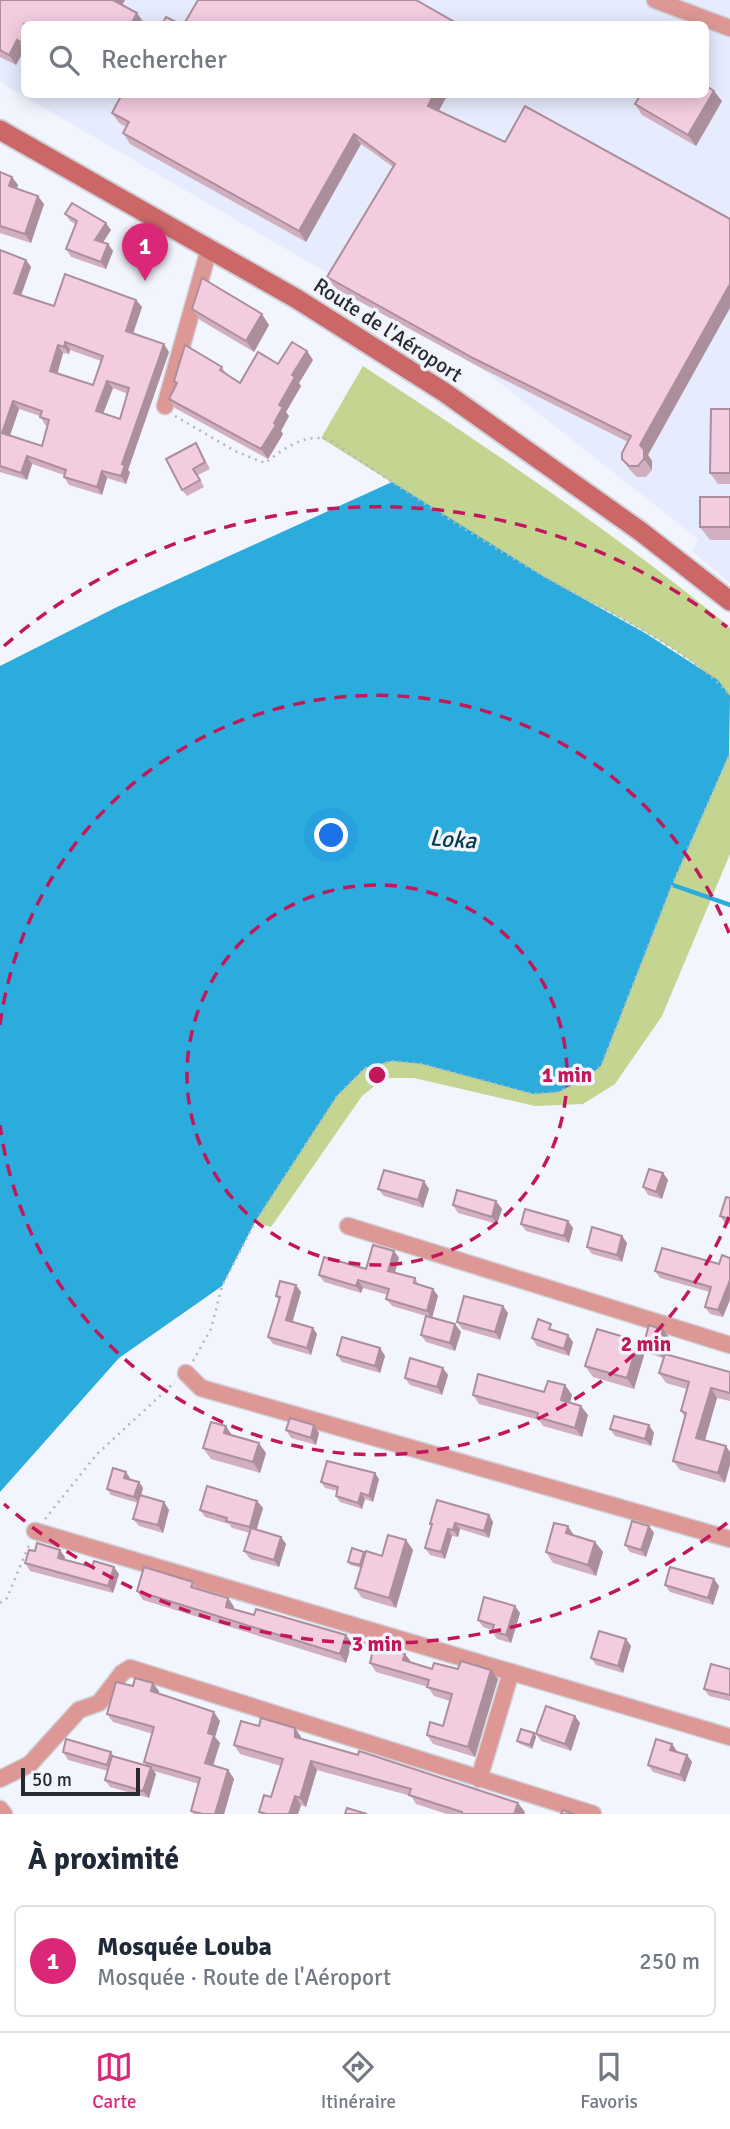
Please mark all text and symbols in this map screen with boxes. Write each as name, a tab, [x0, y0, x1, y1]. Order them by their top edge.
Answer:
search box	[21, 21, 709, 98]
icon: search	[45, 41, 83, 79]
text: Rechercher	[101, 44, 227, 76]
pin: 1	[122, 223, 168, 281]
street label: Route de l'Aéroport	[309, 272, 467, 388]
your location	[314, 818, 348, 852]
water label: Loka	[429, 823, 479, 856]
text: 1 min	[542, 1062, 592, 1088]
centre of rings	[365, 1063, 389, 1087]
text: 2 min	[621, 1331, 671, 1357]
text: 3 min	[352, 1631, 402, 1657]
scale bar	[21, 1765, 140, 1797]
text: 50 m	[32, 1768, 72, 1792]
text: À proximité	[28, 1841, 179, 1878]
text: Mosquée Louba	[97, 1931, 272, 1963]
text: 1	[47, 1947, 59, 1976]
text: 250 m	[639, 1947, 700, 1976]
text: Mosquée · Route de l'Aéroport	[97, 1963, 391, 1992]
tab: Carte	[92, 2048, 136, 2114]
tab: Itinéraire	[321, 2048, 396, 2114]
tab: Favoris	[580, 2048, 638, 2114]

